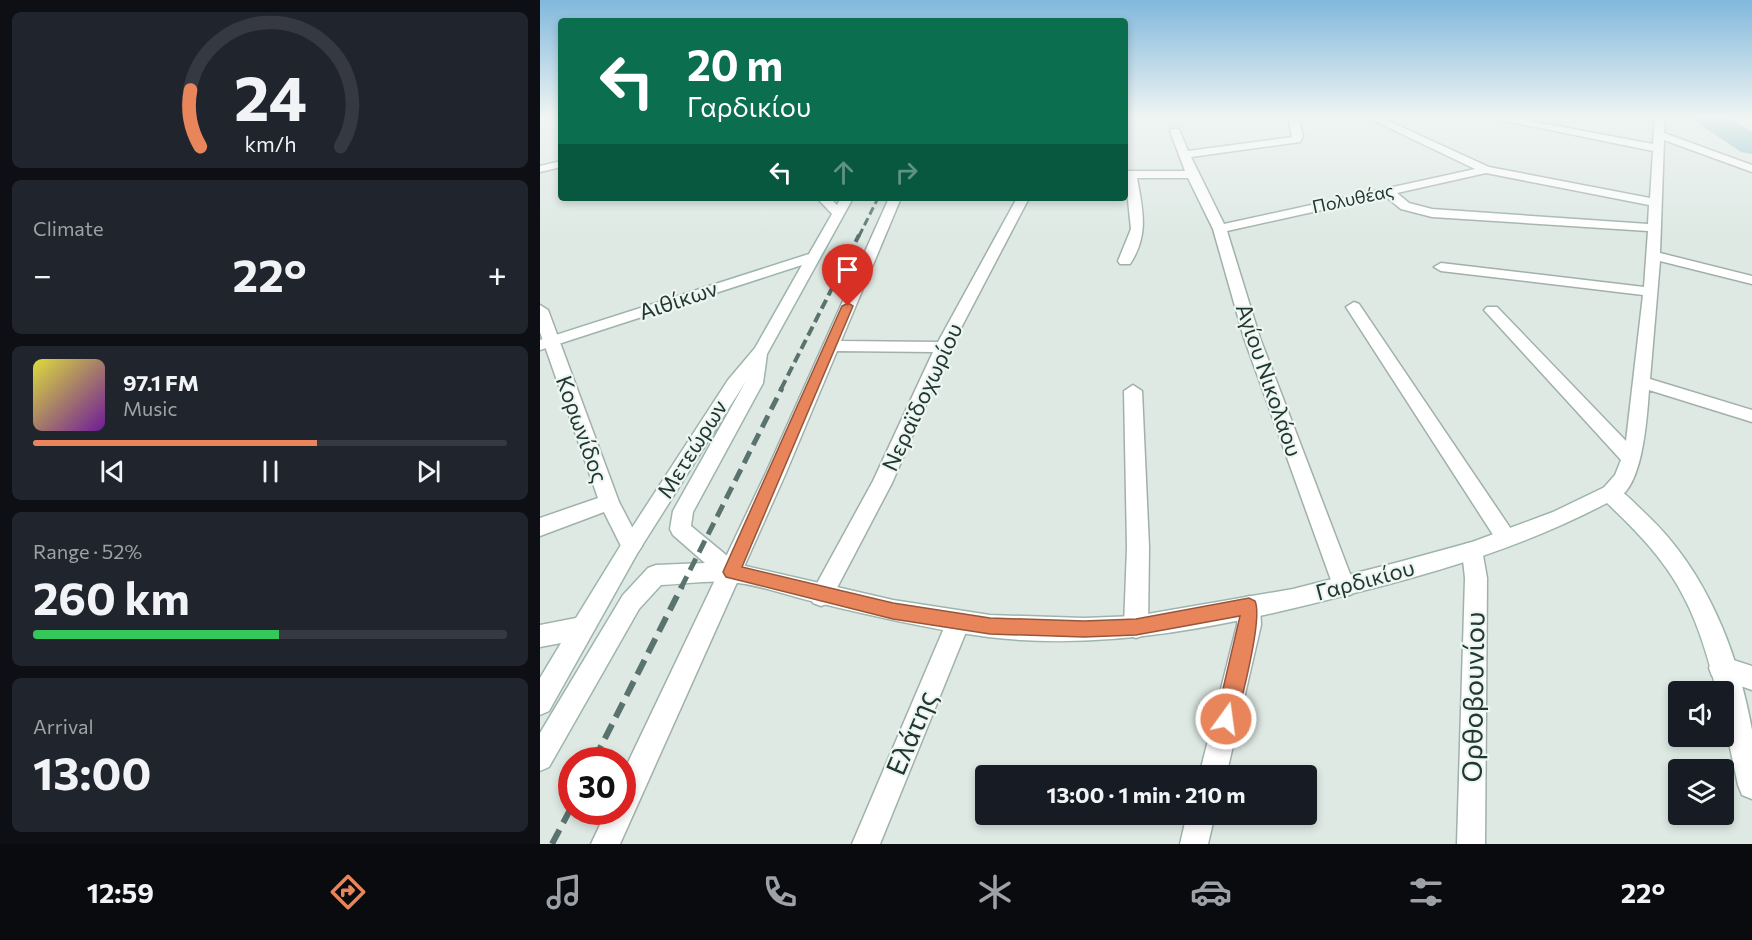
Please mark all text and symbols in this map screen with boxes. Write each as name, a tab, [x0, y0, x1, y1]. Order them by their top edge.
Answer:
text: 20 m	[687, 38, 783, 90]
icon: left	[588, 42, 666, 120]
text: 24	[234, 58, 306, 134]
text: Γαρδικίου	[687, 90, 811, 123]
text: km/h	[244, 130, 296, 156]
icon: left	[764, 156, 797, 189]
icon: ahead	[827, 156, 860, 189]
icon: right	[890, 156, 923, 189]
street label: Πολυθέας	[1310, 179, 1396, 217]
text: Climate	[33, 216, 103, 240]
pin	[822, 244, 873, 306]
text: 22°	[233, 246, 307, 301]
text: −	[33, 253, 52, 294]
text: +	[488, 253, 507, 294]
icon: arrive	[831, 253, 864, 286]
street label: Αιθίκων	[635, 274, 721, 325]
street label: Αγίου Νικολάου	[1231, 300, 1308, 460]
street label: Νεραϊδοχωρίου	[875, 319, 968, 475]
text: 97.1 FM	[123, 369, 199, 396]
street label: Κορωνίδος	[551, 372, 614, 486]
street label: Μετεώρων	[651, 395, 732, 503]
text: Music	[123, 396, 177, 420]
icon: previous	[96, 455, 129, 488]
icon: pause	[254, 455, 287, 488]
icon: next	[412, 455, 445, 488]
text: Range · 52%	[33, 539, 142, 563]
street label: Γαρδικίου	[1313, 553, 1417, 606]
text: 260 km	[33, 569, 190, 624]
street label: Ορθοβουνίου	[1455, 611, 1490, 783]
map controls	[1668, 681, 1734, 825]
button: sound	[1668, 681, 1734, 747]
street label: Ελάτης	[878, 685, 943, 780]
position arrow	[1194, 687, 1258, 751]
text: Arrival	[33, 714, 94, 738]
text: 13:00	[33, 744, 151, 799]
speed limit sign: 30	[558, 747, 636, 825]
button: layers	[1668, 759, 1734, 825]
text: 13:00 · 1 min · 210 m	[1047, 781, 1245, 808]
icon: directions	[327, 871, 369, 913]
icon: music	[543, 871, 585, 913]
icon: phone	[759, 871, 801, 913]
icon: climate	[974, 871, 1016, 913]
icon: car	[1190, 871, 1232, 913]
icon: filters	[1405, 871, 1447, 913]
text: 12:59	[87, 876, 154, 909]
text: 22°	[1621, 876, 1665, 909]

